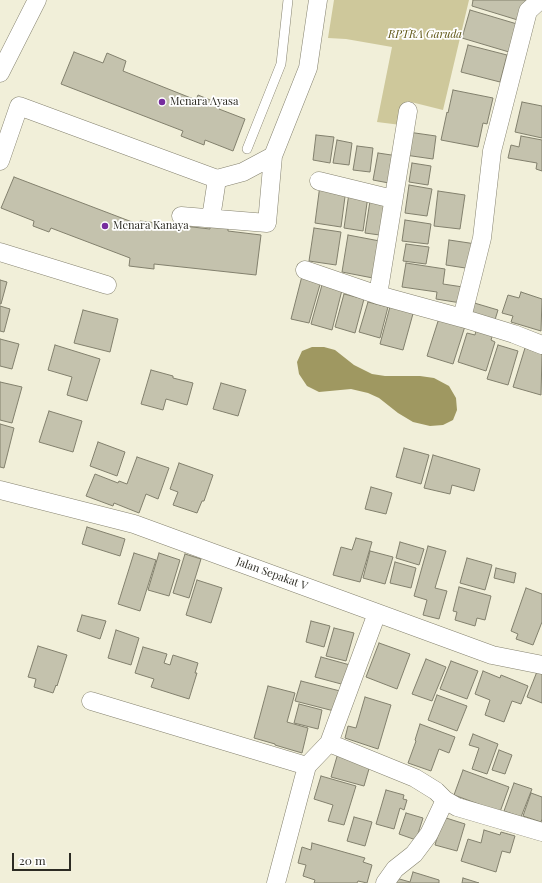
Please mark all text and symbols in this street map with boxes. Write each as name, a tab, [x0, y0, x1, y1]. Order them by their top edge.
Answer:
park label: RPTRA Garuda	[388, 28, 462, 42]
place label: Menara Ayasa	[170, 95, 238, 109]
marker: Menara Ayasa	[157, 97, 167, 107]
place label: Menara Kanaya	[113, 219, 189, 233]
marker: Menara Kanaya	[100, 221, 110, 231]
street label: Jalan Sepakat V	[234, 555, 310, 593]
scale bar	[14, 845, 73, 871]
text: 20 m	[19, 852, 46, 868]

